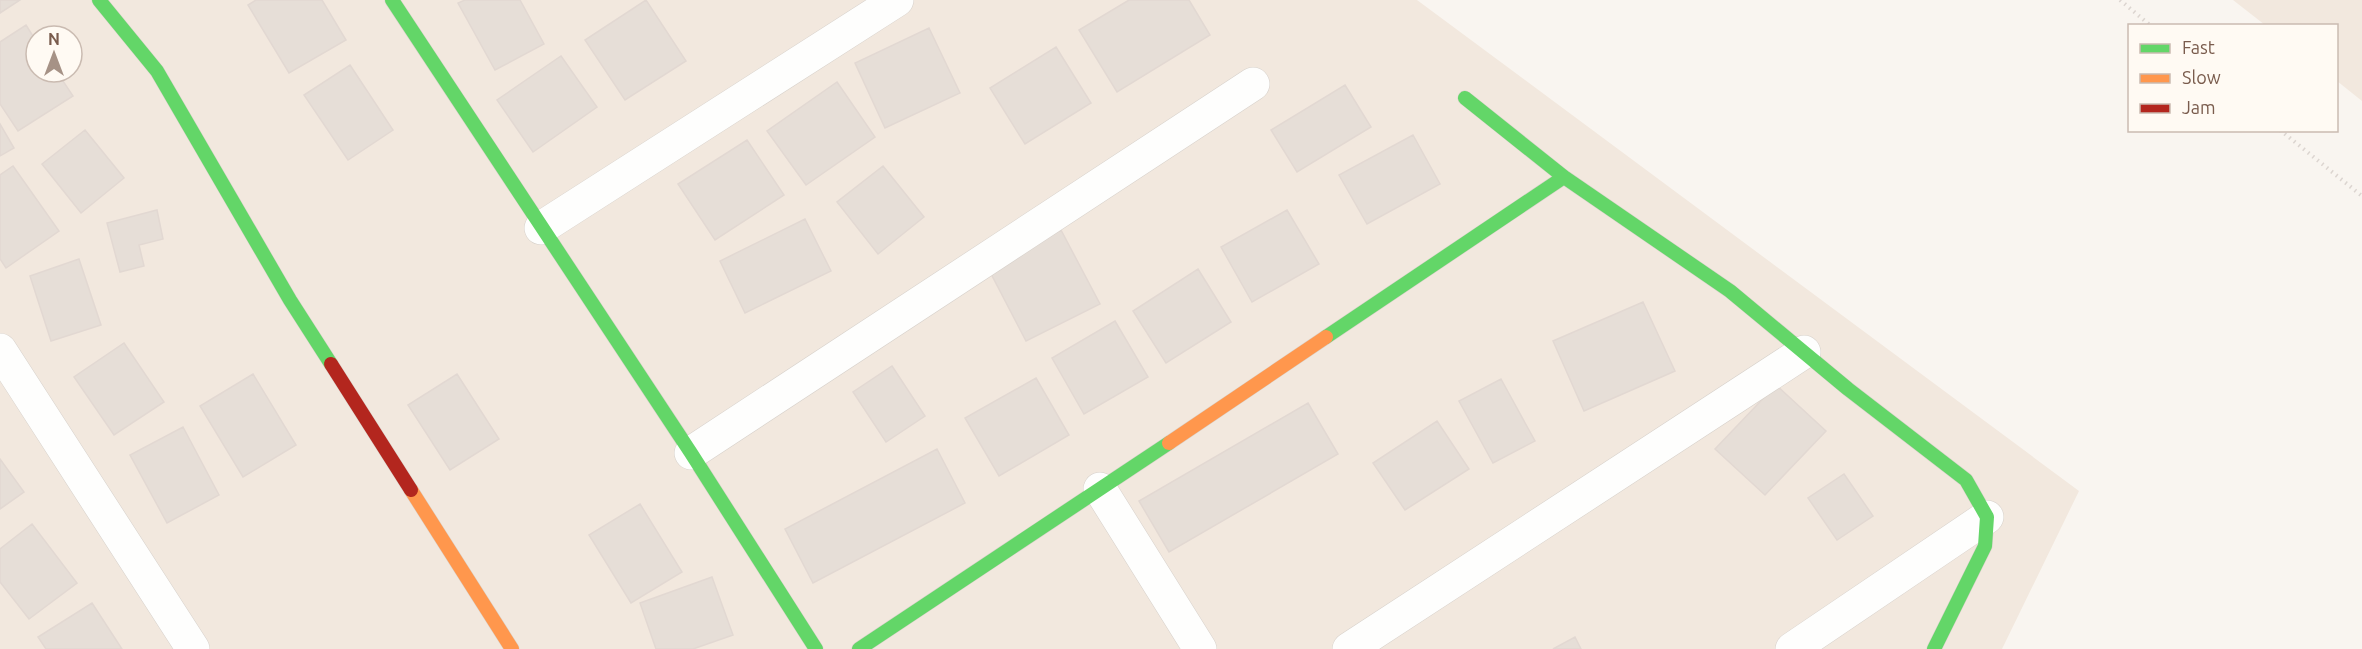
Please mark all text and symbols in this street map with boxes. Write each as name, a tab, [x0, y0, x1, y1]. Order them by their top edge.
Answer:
north arrow	[24, 24, 84, 84]
legend	[2128, 24, 2338, 132]
text: N	[48, 30, 60, 48]
text: Fast	[2182, 37, 2215, 57]
text: Slow	[2182, 67, 2221, 87]
text: Jam	[2182, 97, 2216, 117]

